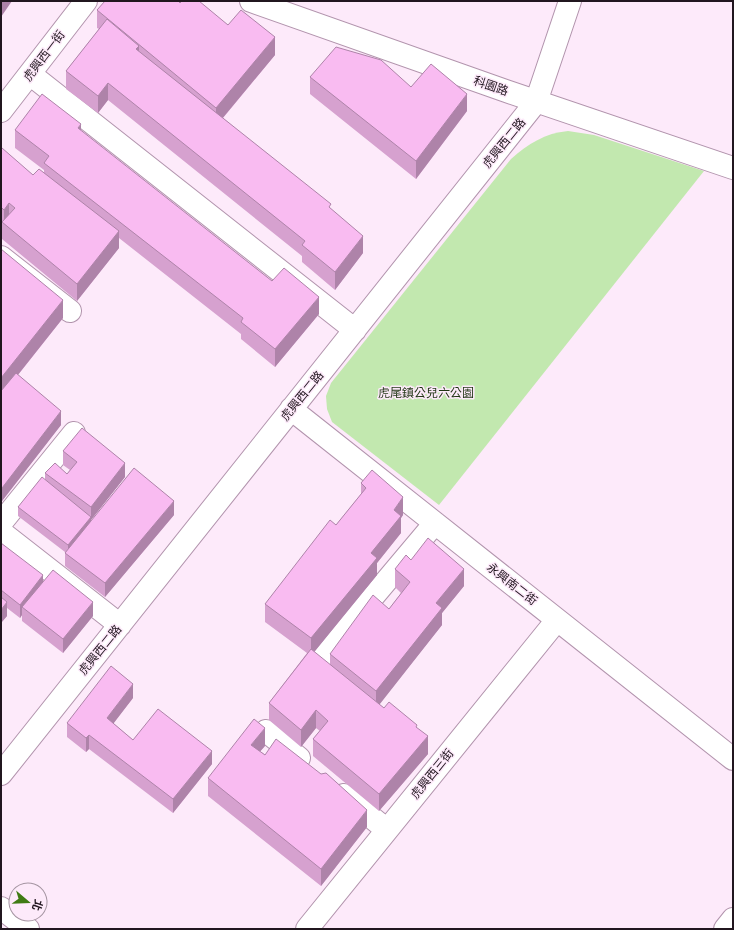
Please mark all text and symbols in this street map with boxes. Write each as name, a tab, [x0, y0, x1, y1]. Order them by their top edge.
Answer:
street label: 虎興西一街	[20, 27, 68, 85]
street label: 科園路	[471, 73, 511, 99]
street label: 虎興西二路	[479, 115, 529, 171]
street label: 虎興西二路	[277, 368, 327, 424]
park label: 虎尾鎮公兒六公園	[378, 385, 474, 401]
street label: 永興南二街	[483, 559, 541, 609]
street label: 虎興西二路	[75, 622, 125, 678]
street label: 虎興西三街	[407, 746, 457, 802]
north arrow	[8, 882, 48, 922]
text: 北	[29, 898, 46, 913]

